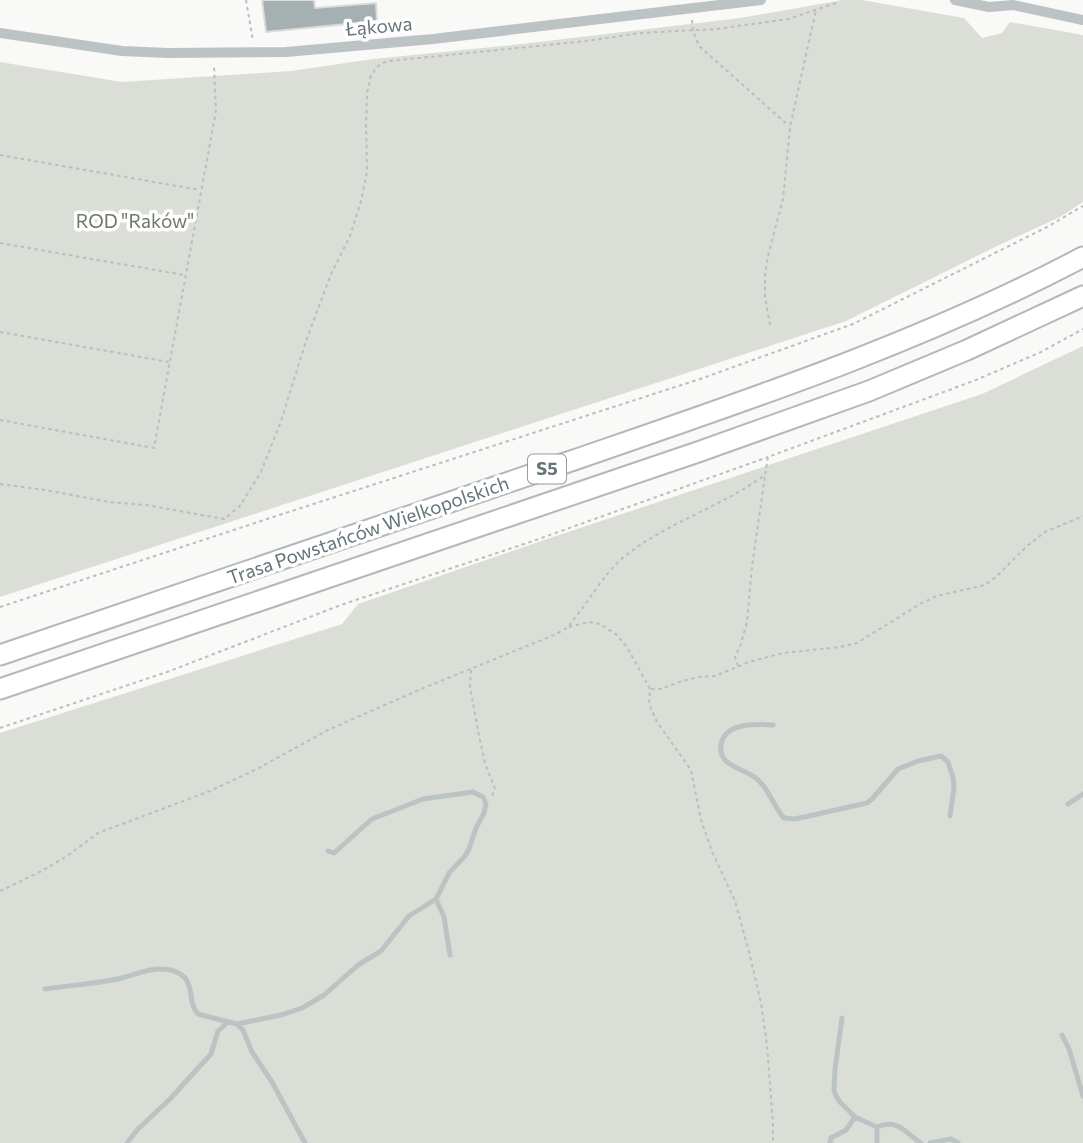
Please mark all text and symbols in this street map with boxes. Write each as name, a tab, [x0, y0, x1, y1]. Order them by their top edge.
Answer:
street label: Łąkowa	[344, 11, 413, 40]
park label: ROD "Raków"	[76, 209, 194, 232]
road number: S5	[528, 454, 566, 484]
street label: Trasa Powstańców Wielkopolskich	[224, 470, 512, 589]

